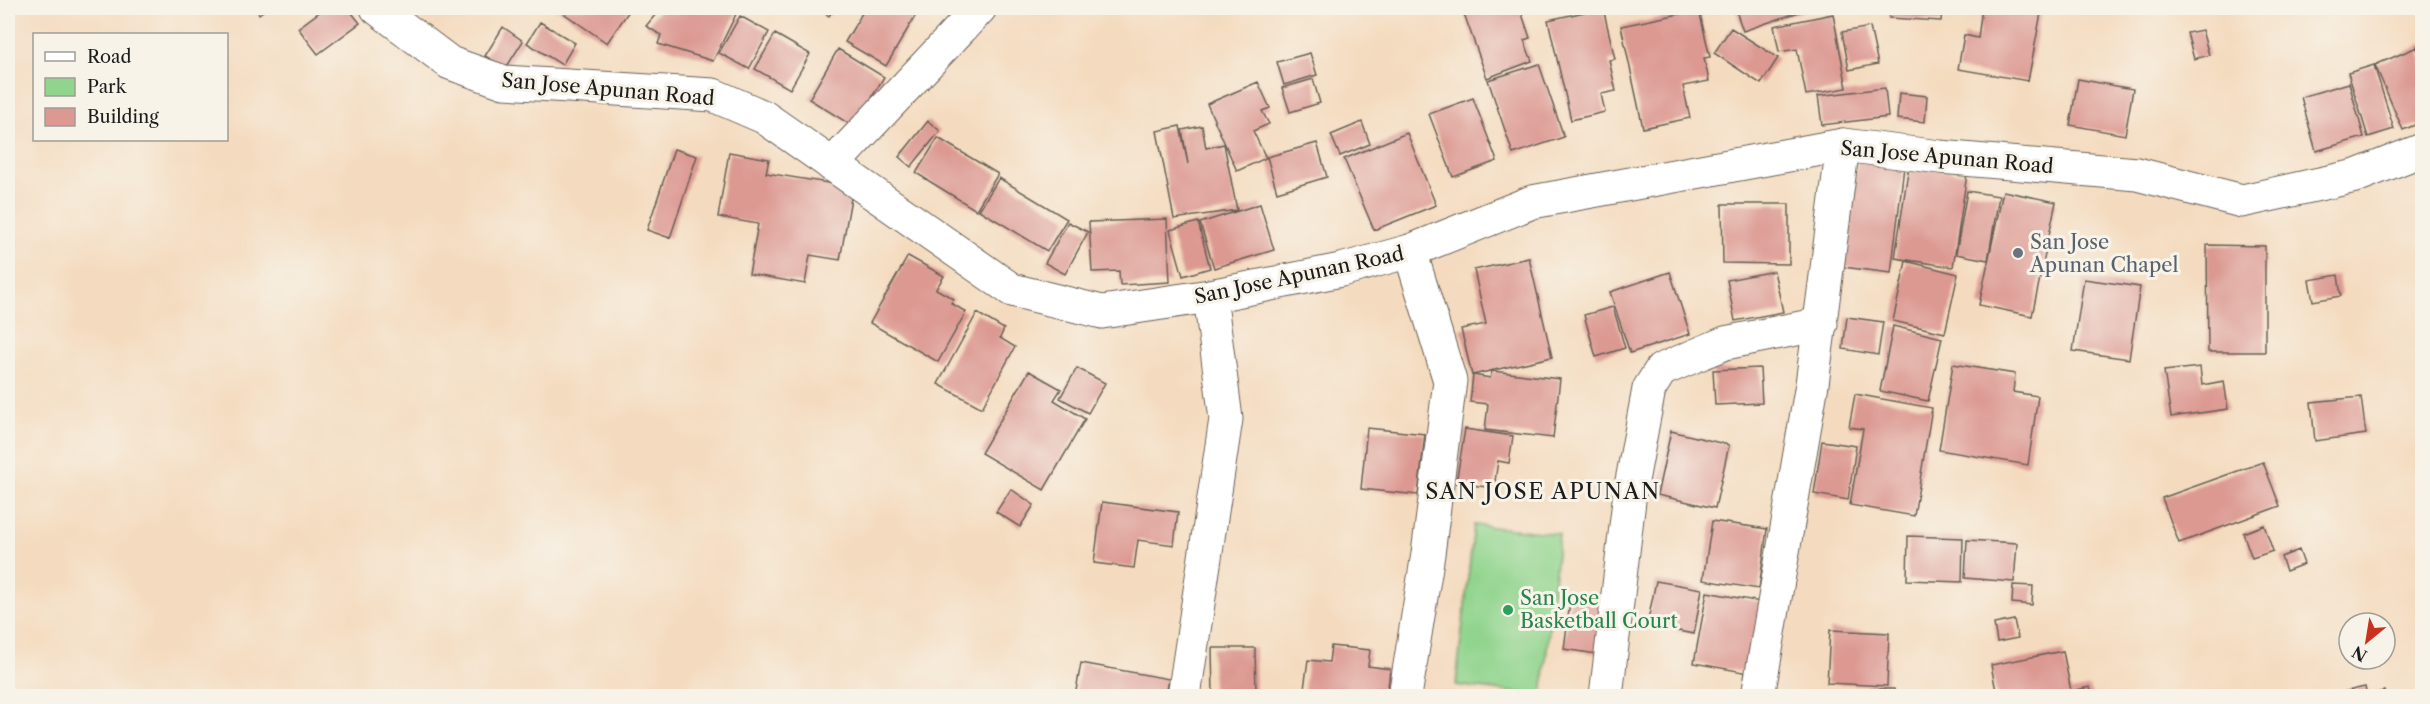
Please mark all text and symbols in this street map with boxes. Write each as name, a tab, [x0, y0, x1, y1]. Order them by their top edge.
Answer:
legend	[33, 33, 228, 141]
text: Road	[87, 46, 132, 68]
street label: San Jose Apunan Road	[501, 68, 715, 110]
text: Park	[87, 76, 128, 98]
text: Building	[87, 106, 159, 128]
street label: San Jose Apunan Road	[1840, 136, 2054, 178]
place label: San Jose Apunan Chapel	[2029, 230, 2178, 277]
street label: San Jose Apunan Road	[1192, 241, 1406, 309]
marker: San Jose Apunan Chapel	[2011, 246, 2025, 260]
district label: SAN JOSE APUNAN	[1425, 478, 1661, 505]
place label: San Jose Basketball Court	[1520, 586, 1678, 633]
marker: San Jose Basketball Court	[1501, 603, 1515, 617]
north arrow	[2337, 611, 2397, 671]
text: N	[2348, 642, 2371, 666]

